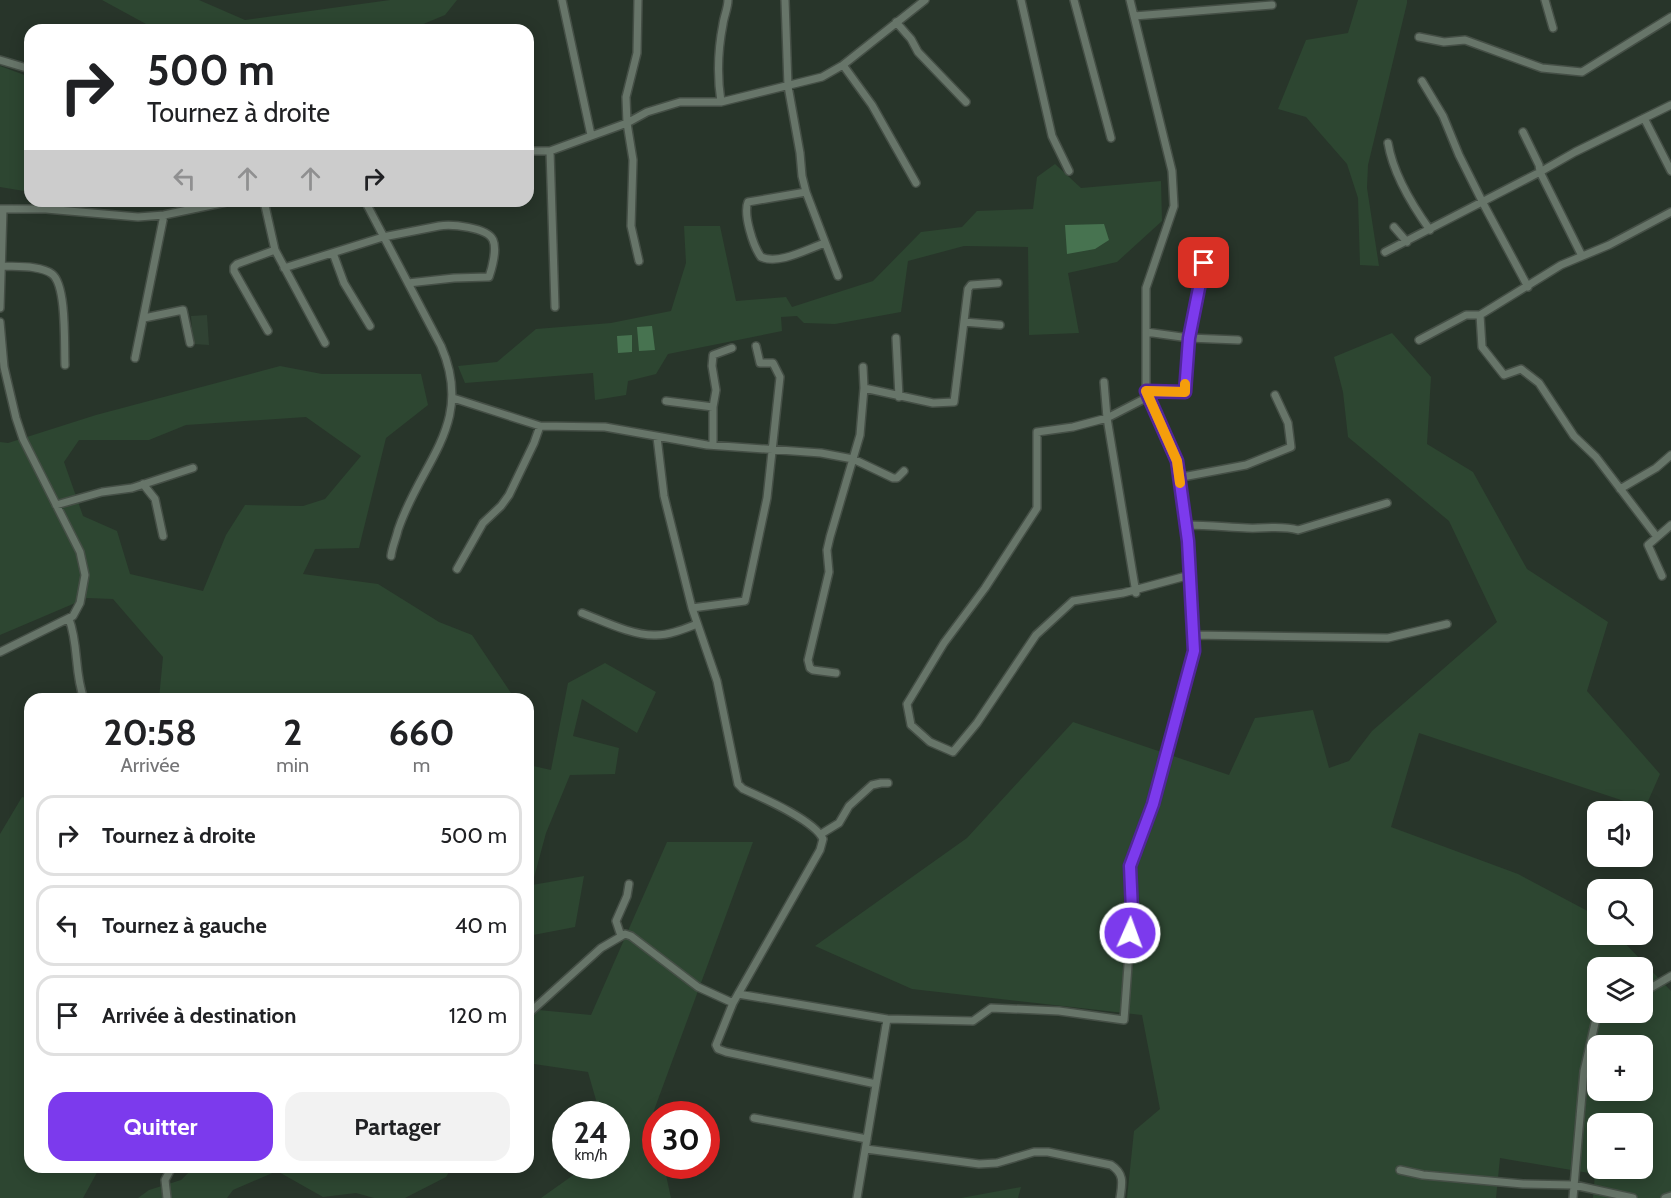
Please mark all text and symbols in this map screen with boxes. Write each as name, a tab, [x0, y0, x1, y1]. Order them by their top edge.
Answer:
text: 500 m	[147, 44, 275, 96]
icon: right	[48, 48, 126, 126]
text: Tournez à droite	[147, 96, 330, 129]
icon: left	[168, 162, 201, 195]
icon: ahead	[231, 162, 264, 195]
icon: ahead	[294, 162, 327, 195]
icon: right	[357, 162, 390, 195]
pin	[1178, 237, 1229, 288]
icon: arrive	[1187, 246, 1220, 279]
text: 20:58	[103, 710, 197, 754]
text: 2	[283, 710, 302, 754]
text: 660	[389, 710, 455, 754]
text: Arrivée	[120, 753, 180, 777]
text: min	[276, 753, 309, 777]
text: m	[413, 753, 430, 777]
map controls	[1587, 801, 1653, 1179]
button: sound	[1587, 801, 1653, 867]
icon: right	[51, 819, 84, 852]
text: Tournez à droite	[102, 822, 256, 849]
text: 500 m	[440, 822, 507, 849]
button: search	[1587, 879, 1653, 945]
position arrow	[1098, 901, 1162, 965]
icon: left	[51, 909, 84, 942]
text: Tournez à gauche	[102, 912, 267, 939]
text: 40 m	[455, 912, 507, 939]
button: layers	[1587, 957, 1653, 1023]
icon: arrive	[51, 999, 84, 1032]
text: Arrivée à destination	[102, 1002, 296, 1029]
text: 120 m	[449, 1002, 507, 1029]
button: +	[1587, 1035, 1653, 1101]
button: Quitter	[48, 1092, 273, 1161]
button: Partager	[285, 1092, 510, 1161]
speed limit sign: 30	[642, 1101, 720, 1179]
button: −	[1587, 1113, 1653, 1179]
text: 24	[574, 1114, 608, 1151]
text: km/h	[575, 1146, 607, 1164]

